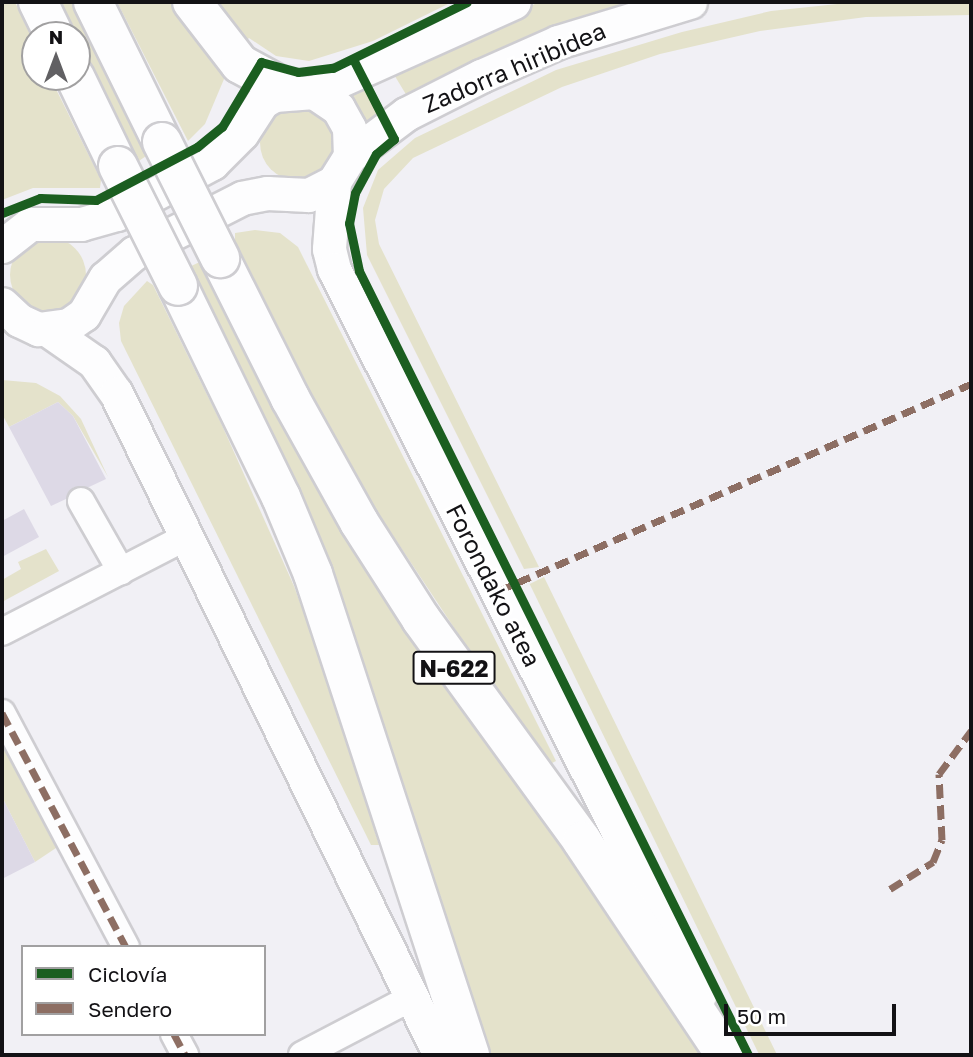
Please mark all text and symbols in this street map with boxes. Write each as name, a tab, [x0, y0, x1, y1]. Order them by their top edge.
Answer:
street label: Zadorra hiribidea	[418, 16, 610, 118]
north arrow	[21, 21, 91, 91]
text: N	[49, 25, 63, 48]
street label: Forondako atea	[441, 499, 547, 671]
road number: N-622	[412, 648, 496, 688]
legend	[21, 945, 266, 1036]
text: Ciclovía	[88, 961, 167, 987]
scale bar	[728, 990, 900, 1034]
text: Sendero	[88, 996, 172, 1022]
text: 50 m	[737, 1003, 786, 1029]

